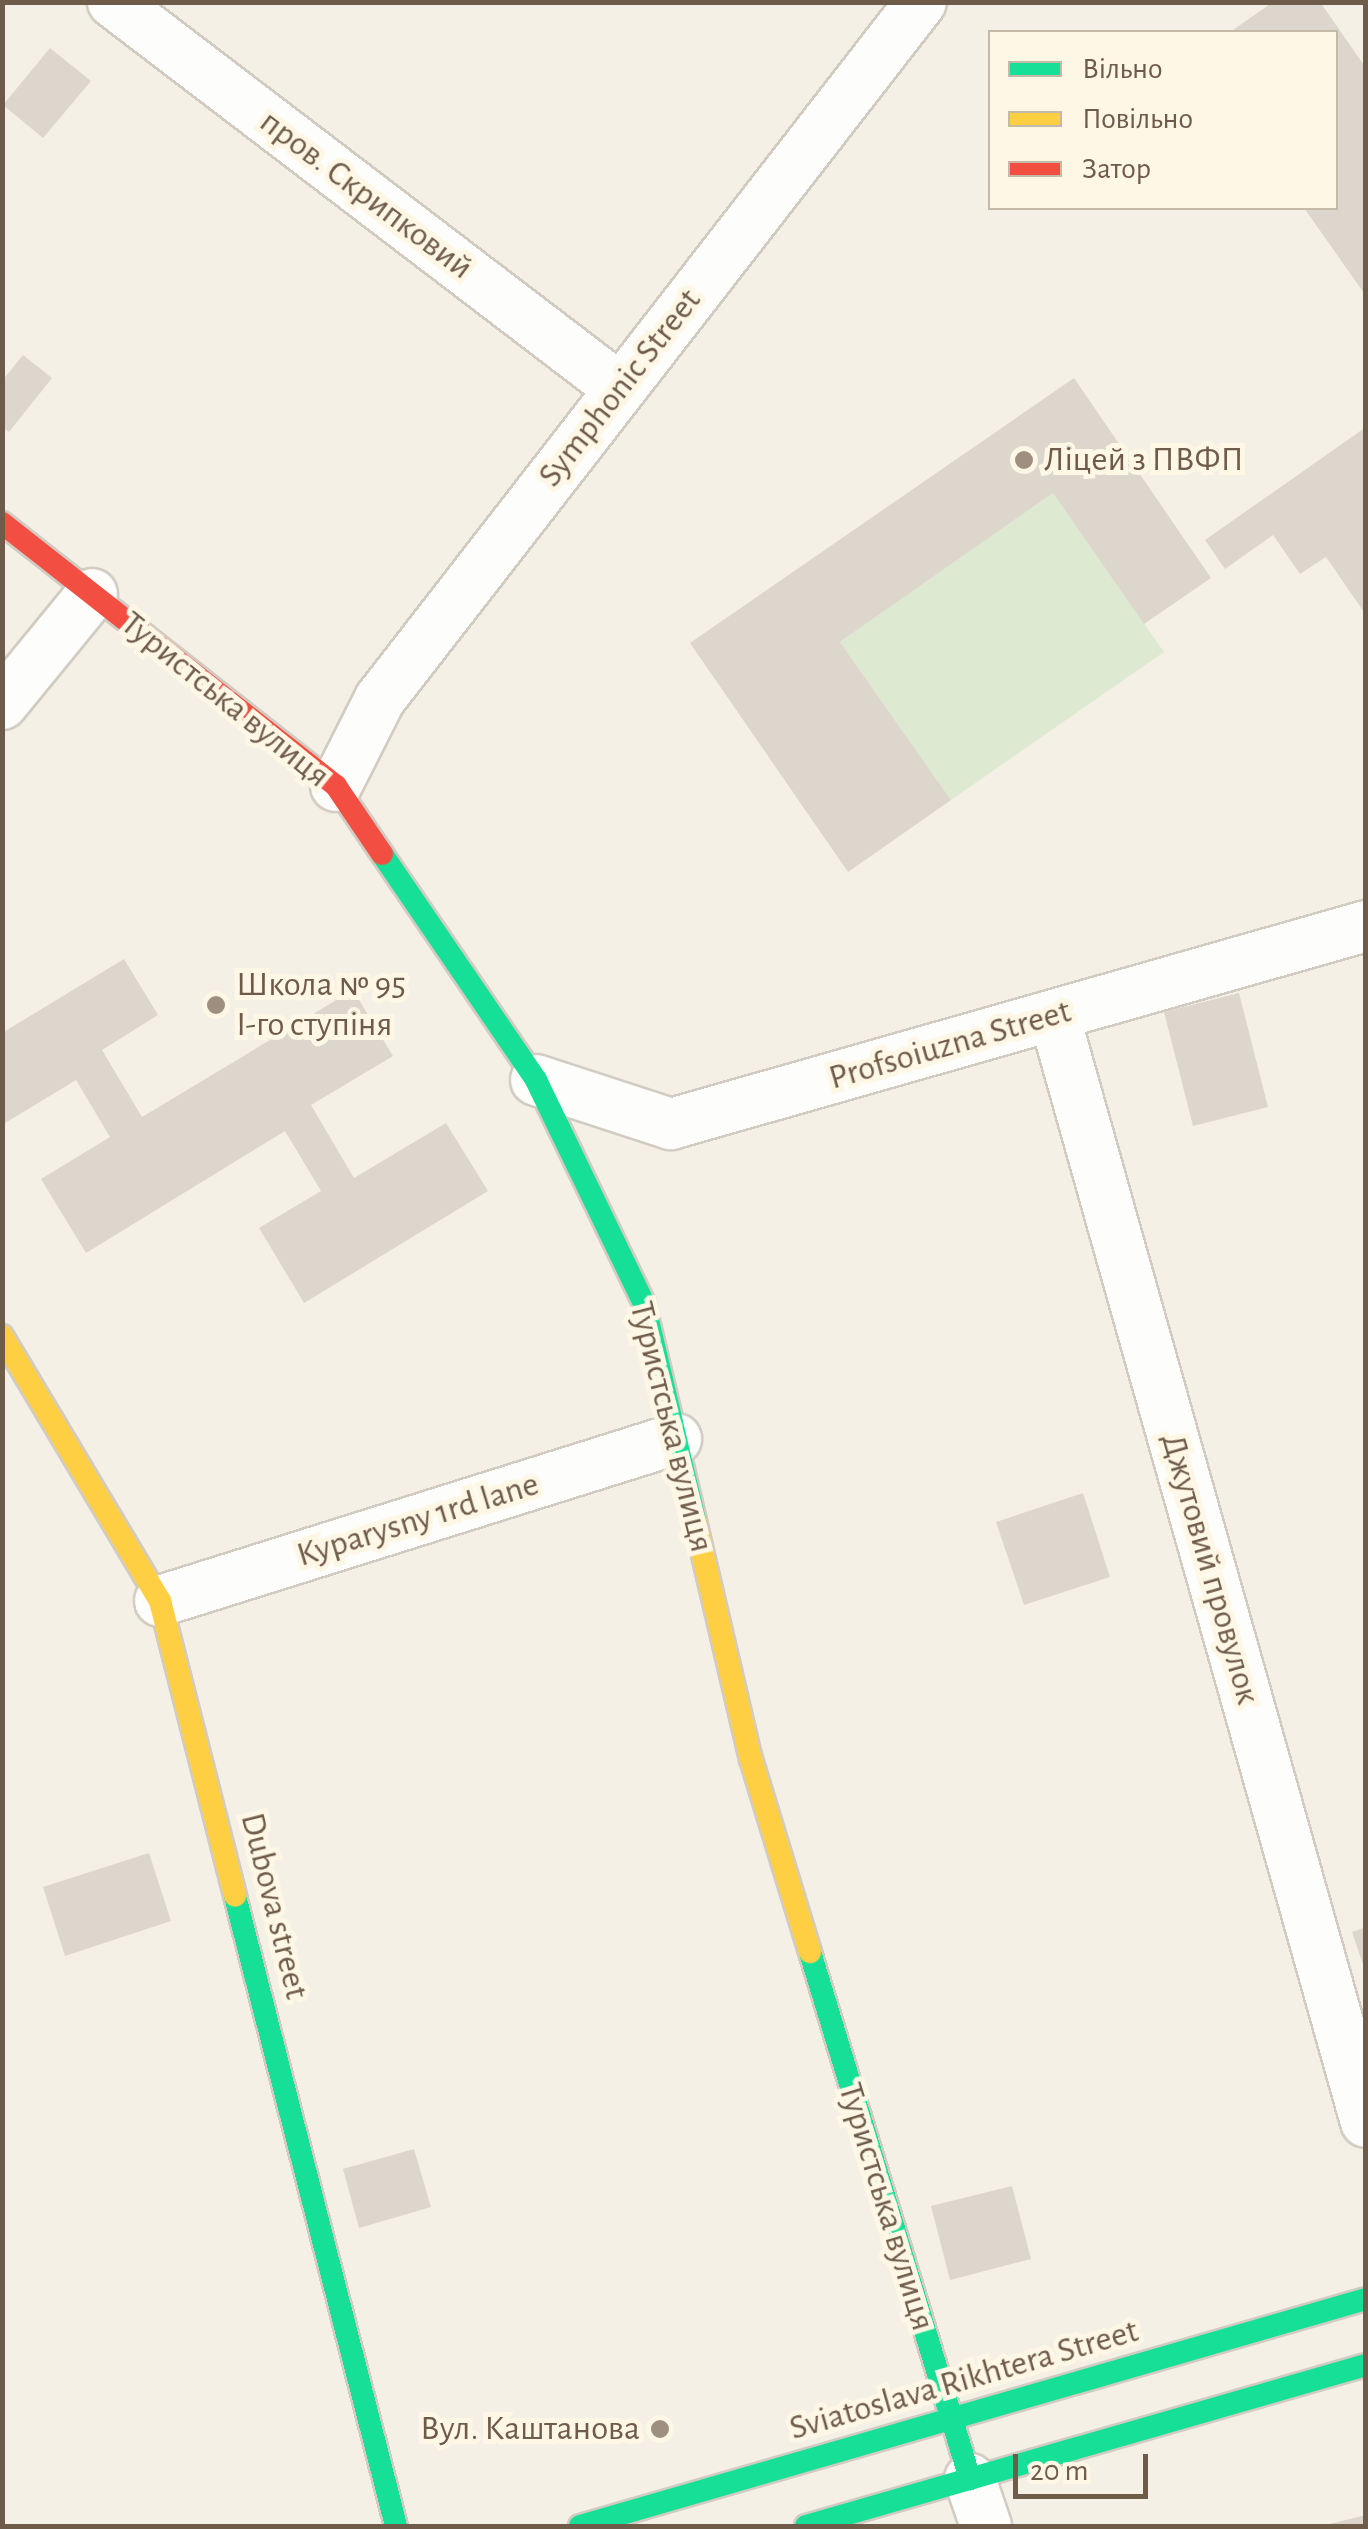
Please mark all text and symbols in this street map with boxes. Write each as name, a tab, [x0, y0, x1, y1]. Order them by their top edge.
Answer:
legend	[988, 30, 1338, 210]
text: Вільно	[1082, 54, 1163, 84]
street label: пров. Скрипковий	[251, 101, 481, 289]
text: Повільно	[1082, 104, 1193, 134]
text: Затор	[1082, 154, 1151, 184]
street label: Symphonic Street	[530, 281, 710, 495]
place label: Ліцей з ПВФП	[1044, 439, 1244, 481]
marker: Ліцей з ПВФП	[1013, 449, 1035, 471]
street label: Туристська вулиця	[112, 603, 338, 797]
place label: Школа № 95 І-го ступіня	[236, 964, 406, 1046]
street label: Profsoiuzna Street	[824, 990, 1076, 1100]
marker: Школа № 95 І-го ступіня	[205, 994, 227, 1016]
street label: Туристська вулиця	[620, 1298, 722, 1556]
street label: Джутовий провулок	[1151, 1429, 1269, 1709]
street label: Kyparysny 1rd lane	[292, 1463, 544, 1577]
street label: Dubova street	[231, 1809, 317, 2003]
street label: Туристська вулиця	[828, 2078, 944, 2336]
street label: Sviatoslava Rikhtera Street	[785, 2310, 1143, 2450]
place label: Вул. Каштанова	[420, 2408, 640, 2450]
marker: Вул. Каштанова	[649, 2418, 671, 2440]
scale bar	[1018, 2434, 1153, 2496]
text: 20 m	[1030, 2456, 1088, 2486]

